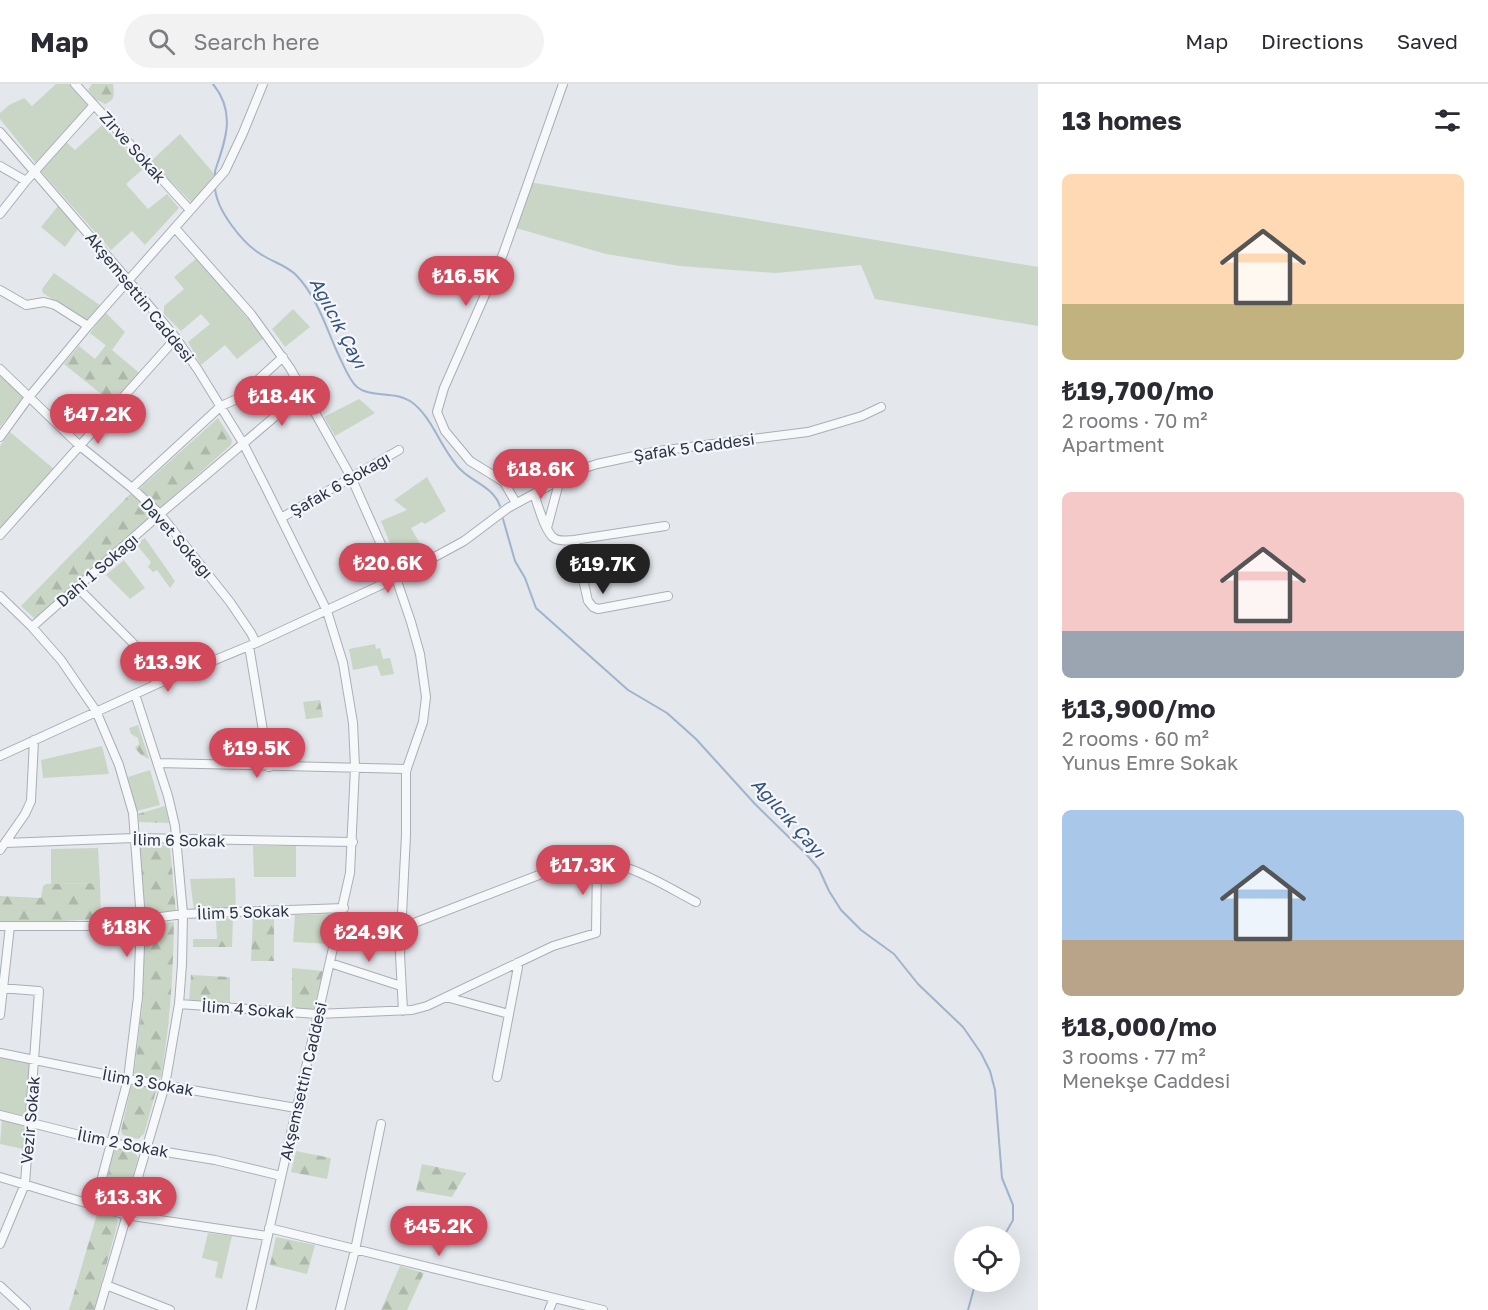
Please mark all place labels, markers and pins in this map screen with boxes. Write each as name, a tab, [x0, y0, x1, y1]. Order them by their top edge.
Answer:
pin: ₺16.5K	[417, 256, 515, 307]
pin: ₺18.4K	[233, 376, 331, 427]
pin: ₺47.2K	[49, 394, 147, 445]
pin: ₺18.6K	[492, 449, 590, 500]
pin: ₺20.6K	[339, 543, 437, 594]
pin: ₺19.7K	[554, 544, 652, 595]
pin: ₺13.9K	[119, 642, 217, 693]
pin: ₺19.5K	[208, 728, 306, 779]
pin: ₺17.3K	[534, 845, 632, 896]
pin: ₺18K	[91, 907, 163, 958]
pin: ₺24.9K	[320, 912, 418, 963]
pin: ₺13.3K	[80, 1177, 178, 1228]
pin: ₺45.2K	[390, 1206, 488, 1257]

